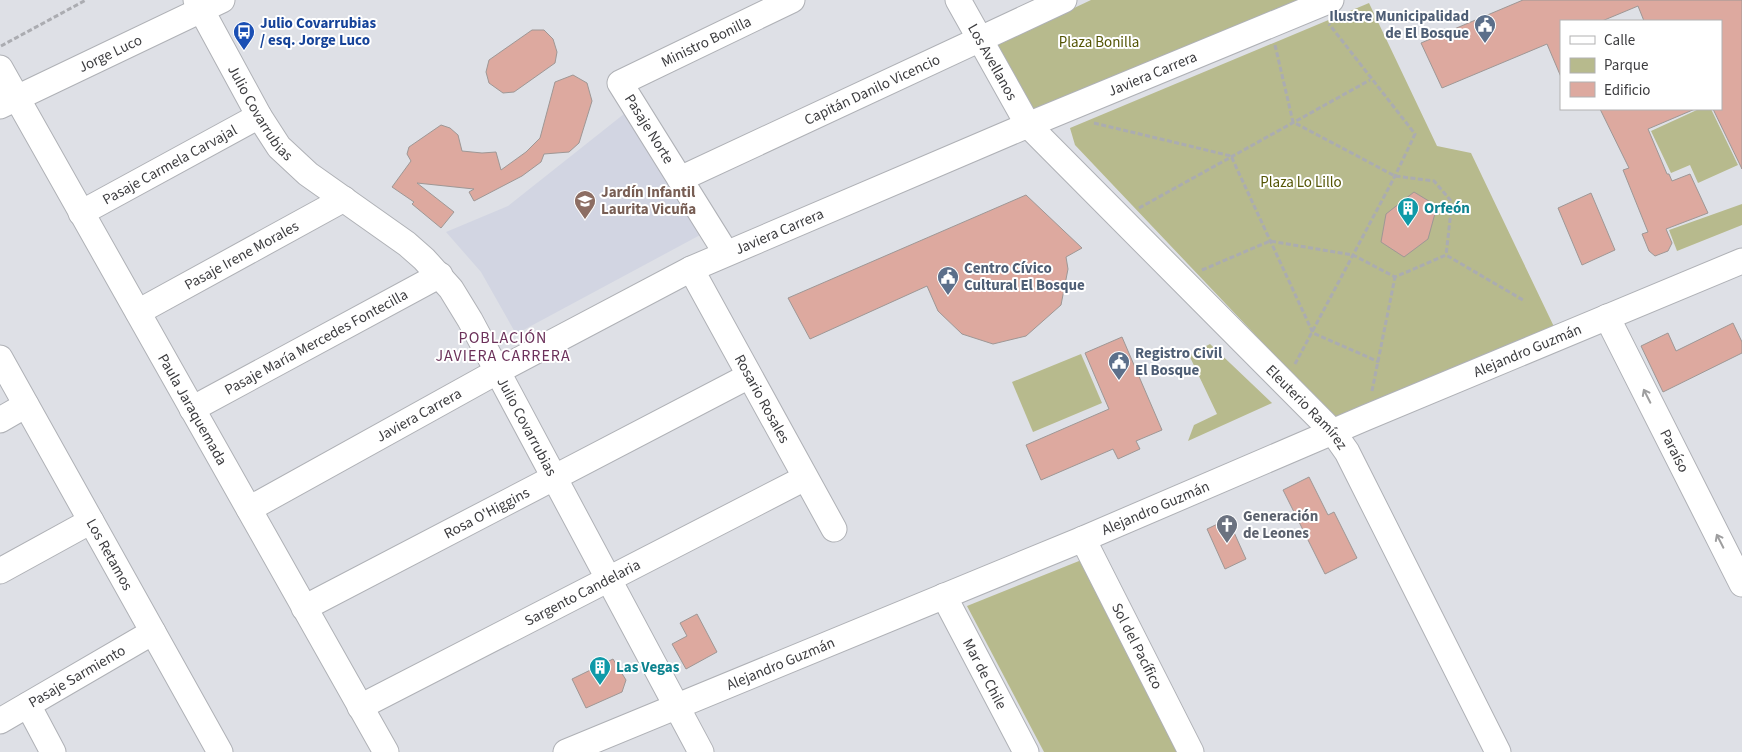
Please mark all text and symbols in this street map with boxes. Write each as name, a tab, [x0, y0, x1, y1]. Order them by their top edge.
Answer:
place label: Ilustre Municipalidad de El Bosque	[1329, 6, 1469, 44]
street label: Ministro Bonilla	[657, 11, 755, 72]
place label: Julio Covarrubias / esq. Jorge Luco	[260, 13, 376, 51]
public building icon: Ilustre Municipalidad de El Bosque	[1473, 13, 1497, 44]
bus stop icon: Julio Covarrubias / esq. Jorge Luco	[232, 20, 256, 51]
street label: Los Avellanos	[963, 20, 1023, 104]
legend	[1560, 20, 1722, 110]
street label: Jorge Luco	[75, 29, 145, 78]
text: Calle	[1604, 30, 1635, 51]
park label: Plaza Bonilla	[1059, 32, 1139, 53]
street label: Javiera Carrera	[1105, 46, 1200, 101]
street label: Capitán Danilo Vicencio	[801, 49, 944, 130]
text: Parque	[1604, 55, 1648, 76]
street label: Julio Covarrubias	[223, 61, 298, 165]
text: Edificio	[1604, 80, 1651, 101]
street label: Pasaje Norte	[619, 90, 679, 168]
street label: Pasaje Carmela Carvajal	[99, 119, 241, 210]
park label: Plaza Lo Lillo	[1260, 172, 1342, 193]
place label: Jardín Infantil Laurita Vicuña	[601, 182, 696, 220]
school or university icon: Jardín Infantil Laurita Vicuña	[573, 189, 597, 220]
building icon: Orfeón	[1396, 196, 1420, 227]
place label: Orfeón	[1424, 198, 1470, 219]
street label: Javiera Carrera	[732, 203, 827, 260]
street label: Pasaje Irene Morales	[180, 215, 302, 295]
place label: Centro Cívico Cultural El Bosque	[964, 258, 1085, 296]
public building icon: Centro Cívico Cultural El Bosque	[936, 265, 960, 296]
street label: Pasaje María Mercedes Fontecilla	[221, 284, 411, 400]
street label: Alejandro Guzmán	[1470, 318, 1585, 382]
district label: POBLACIÓN JAVIERA CARRERA	[435, 327, 571, 367]
place label: Registro Civil El Bosque	[1135, 343, 1223, 381]
street label: Paula Jaraquemada	[153, 350, 233, 469]
public building icon: Registro Civil El Bosque	[1107, 350, 1131, 381]
street label: Rosario Rosales	[729, 351, 795, 447]
street label: Eleuterio Ramírez	[1261, 360, 1353, 454]
street label: Julio Covarrubias	[492, 373, 562, 480]
street label: Javiera Carrera	[372, 383, 465, 447]
one-way arrow	[1642, 389, 1651, 404]
street label: Paraíso	[1655, 426, 1694, 476]
street label: Alejandro Guzmán	[1098, 475, 1213, 540]
street label: Rosa O'Higgins	[440, 482, 533, 544]
place label: Generación de Leones	[1243, 506, 1318, 544]
church icon: Generación de Leones	[1215, 513, 1239, 544]
street label: Los Retamos	[81, 515, 138, 594]
one-way arrow	[1715, 534, 1724, 549]
street label: Sargento Candelaria	[521, 554, 644, 631]
street label: Sol del Pacífico	[1107, 599, 1168, 693]
street label: Alejandro Guzmán	[723, 632, 838, 695]
street label: Mar de Chile	[958, 635, 1012, 713]
street label: Pasaje Sarmiento	[25, 640, 129, 713]
building icon: Las Vegas	[588, 655, 612, 686]
place label: Las Vegas	[616, 657, 680, 678]

